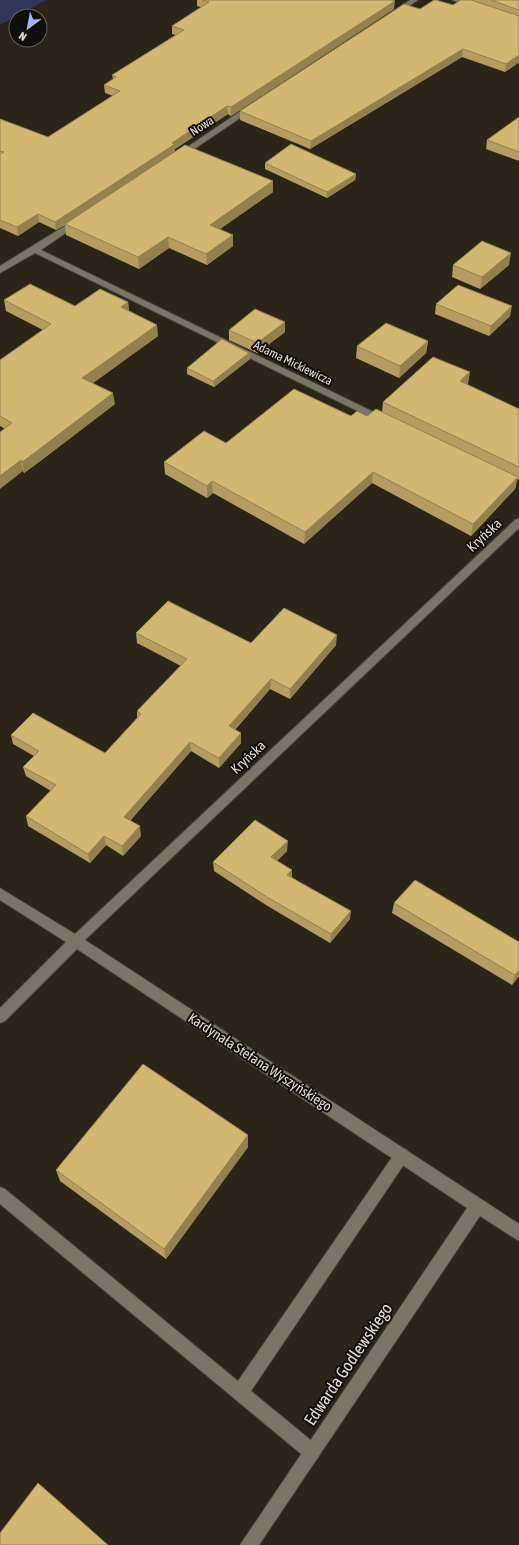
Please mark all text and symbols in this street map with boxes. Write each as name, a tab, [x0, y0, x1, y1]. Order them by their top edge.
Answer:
north arrow	[8, 8, 48, 48]
text: N	[17, 30, 29, 43]
street label: Nowa	[188, 113, 216, 139]
street label: Adama Mickiewicza	[251, 338, 335, 388]
street label: Kryńska	[463, 515, 505, 555]
street label: Kryńska	[227, 737, 269, 777]
street label: Kardynała Stefana Wyszyńskiego	[185, 1010, 335, 1114]
street label: Edwarda Godlewskiego	[300, 1299, 396, 1429]

